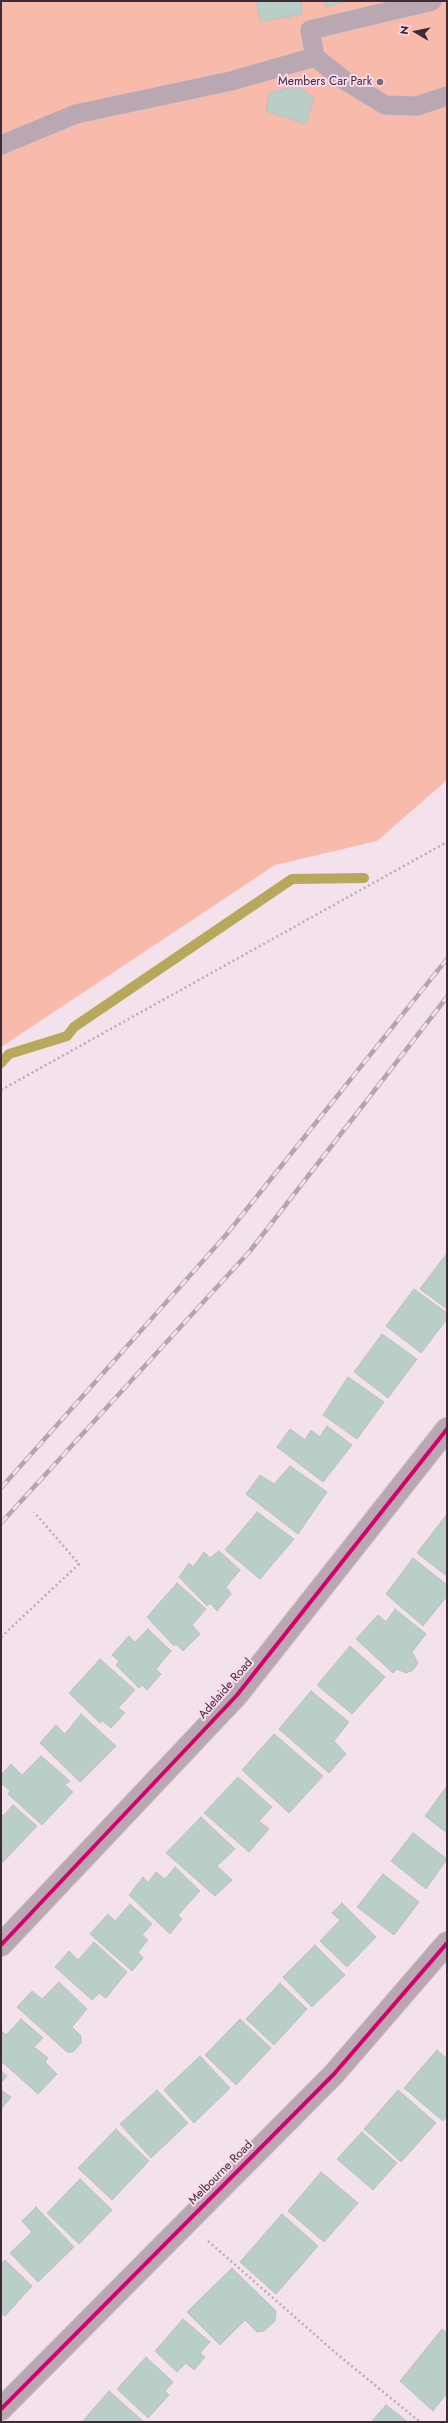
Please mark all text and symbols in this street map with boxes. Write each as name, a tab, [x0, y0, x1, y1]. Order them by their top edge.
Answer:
north arrow	[396, 12, 436, 52]
text: N	[396, 25, 413, 36]
place label: Members Car Park	[278, 75, 372, 89]
marker: Members Car Park	[375, 77, 385, 87]
street label: Adelaide Road	[196, 1656, 256, 1722]
street label: Melbourne Road	[186, 2138, 256, 2208]

